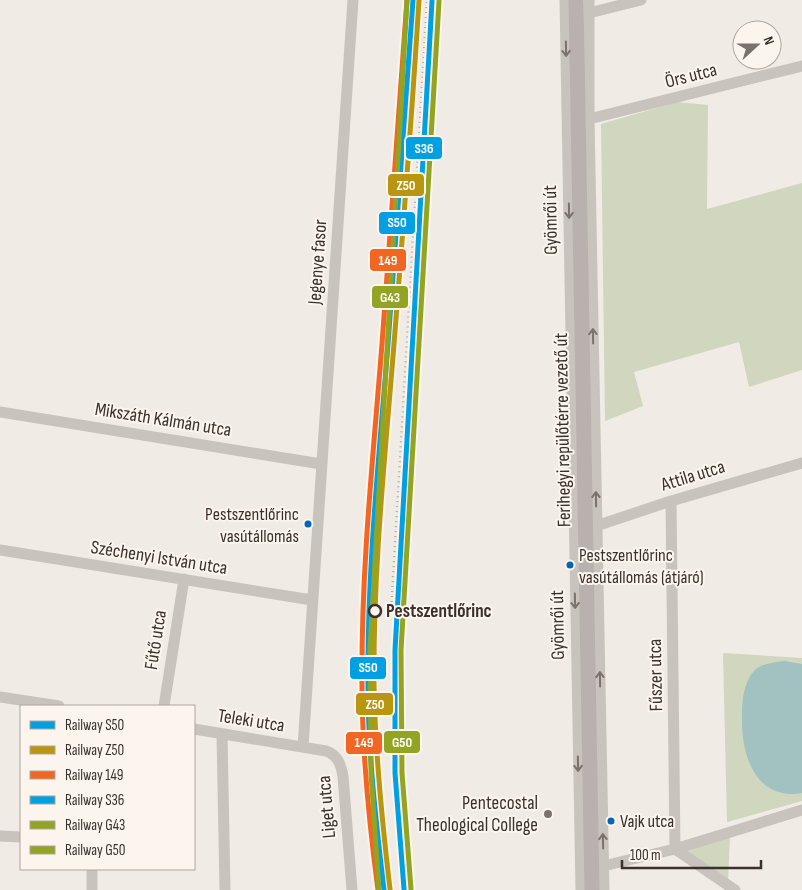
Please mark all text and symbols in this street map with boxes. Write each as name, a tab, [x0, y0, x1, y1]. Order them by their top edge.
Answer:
north arrow	[732, 20, 782, 70]
text: N	[759, 34, 778, 47]
one-way arrow	[561, 40, 570, 56]
street label: Örs utca	[663, 58, 719, 94]
line badge: S36	[405, 136, 443, 160]
text: S36	[414, 140, 434, 157]
line badge: Z50	[387, 173, 425, 197]
text: Z50	[397, 177, 416, 194]
street label: Gyömrői út	[539, 185, 563, 255]
one-way arrow	[564, 202, 574, 219]
line badge: S50	[378, 211, 416, 235]
text: S50	[387, 214, 407, 231]
street label: Jegenye fasor	[303, 218, 332, 306]
line badge: 149	[369, 248, 407, 272]
text: 149	[379, 252, 398, 269]
line badge: G43	[371, 285, 409, 309]
text: G43	[380, 289, 400, 306]
one-way arrow	[588, 329, 598, 345]
street label: Ferihegyi repülőtérre vezető út	[550, 332, 576, 527]
street label: Mikszáth Kálmán utca	[93, 398, 233, 442]
street label: Attila utca	[657, 455, 728, 497]
one-way arrow	[591, 491, 601, 508]
place label: Pestszentlőrinc vasútállomás	[205, 504, 299, 547]
marker: Pestszentlőrinc vasútállomás	[303, 519, 313, 529]
street label: Széchenyi István utca	[89, 536, 229, 580]
place label: Pestszentlőrinc vasútállomás (átjáró)	[579, 545, 704, 588]
marker: Pestszentlőrinc vasútállomás (átjáró)	[565, 560, 575, 570]
street label: Gyömrői út	[546, 590, 570, 660]
one-way arrow	[570, 592, 580, 609]
place label: Pestszentlőrinc	[386, 600, 492, 623]
marker: Pestszentlőrinc	[368, 604, 382, 618]
street label: Fűtő utca	[140, 609, 172, 671]
street label: Fűszer utca	[644, 638, 668, 712]
line badge: S50	[349, 656, 387, 680]
text: S50	[358, 659, 378, 676]
one-way arrow	[595, 671, 604, 687]
line badge: Z50	[355, 692, 394, 716]
text: Z50	[366, 696, 385, 713]
street label: Teleki utca	[216, 704, 286, 738]
legend	[20, 705, 195, 870]
text: Railway S50	[65, 716, 124, 735]
line badge: G50	[383, 730, 421, 754]
line badge: 149	[345, 731, 383, 755]
text: 149	[355, 734, 374, 751]
text: G50	[392, 734, 412, 751]
text: Railway Z50	[65, 741, 124, 760]
one-way arrow	[574, 755, 583, 771]
text: Railway 149	[65, 766, 123, 785]
street label: Liget utca	[313, 775, 341, 839]
text: Railway S36	[65, 791, 124, 810]
place label: Pentecostal Theological College	[416, 792, 538, 837]
marker: Pentecostal Theological College	[542, 808, 554, 820]
place label: Vajk utca	[620, 811, 674, 832]
text: Railway G43	[65, 816, 125, 835]
marker: Vajk utca	[606, 816, 616, 826]
one-way arrow	[598, 834, 607, 850]
scale bar	[622, 838, 761, 870]
text: Railway G50	[65, 841, 125, 860]
text: 100 m	[630, 846, 661, 865]

